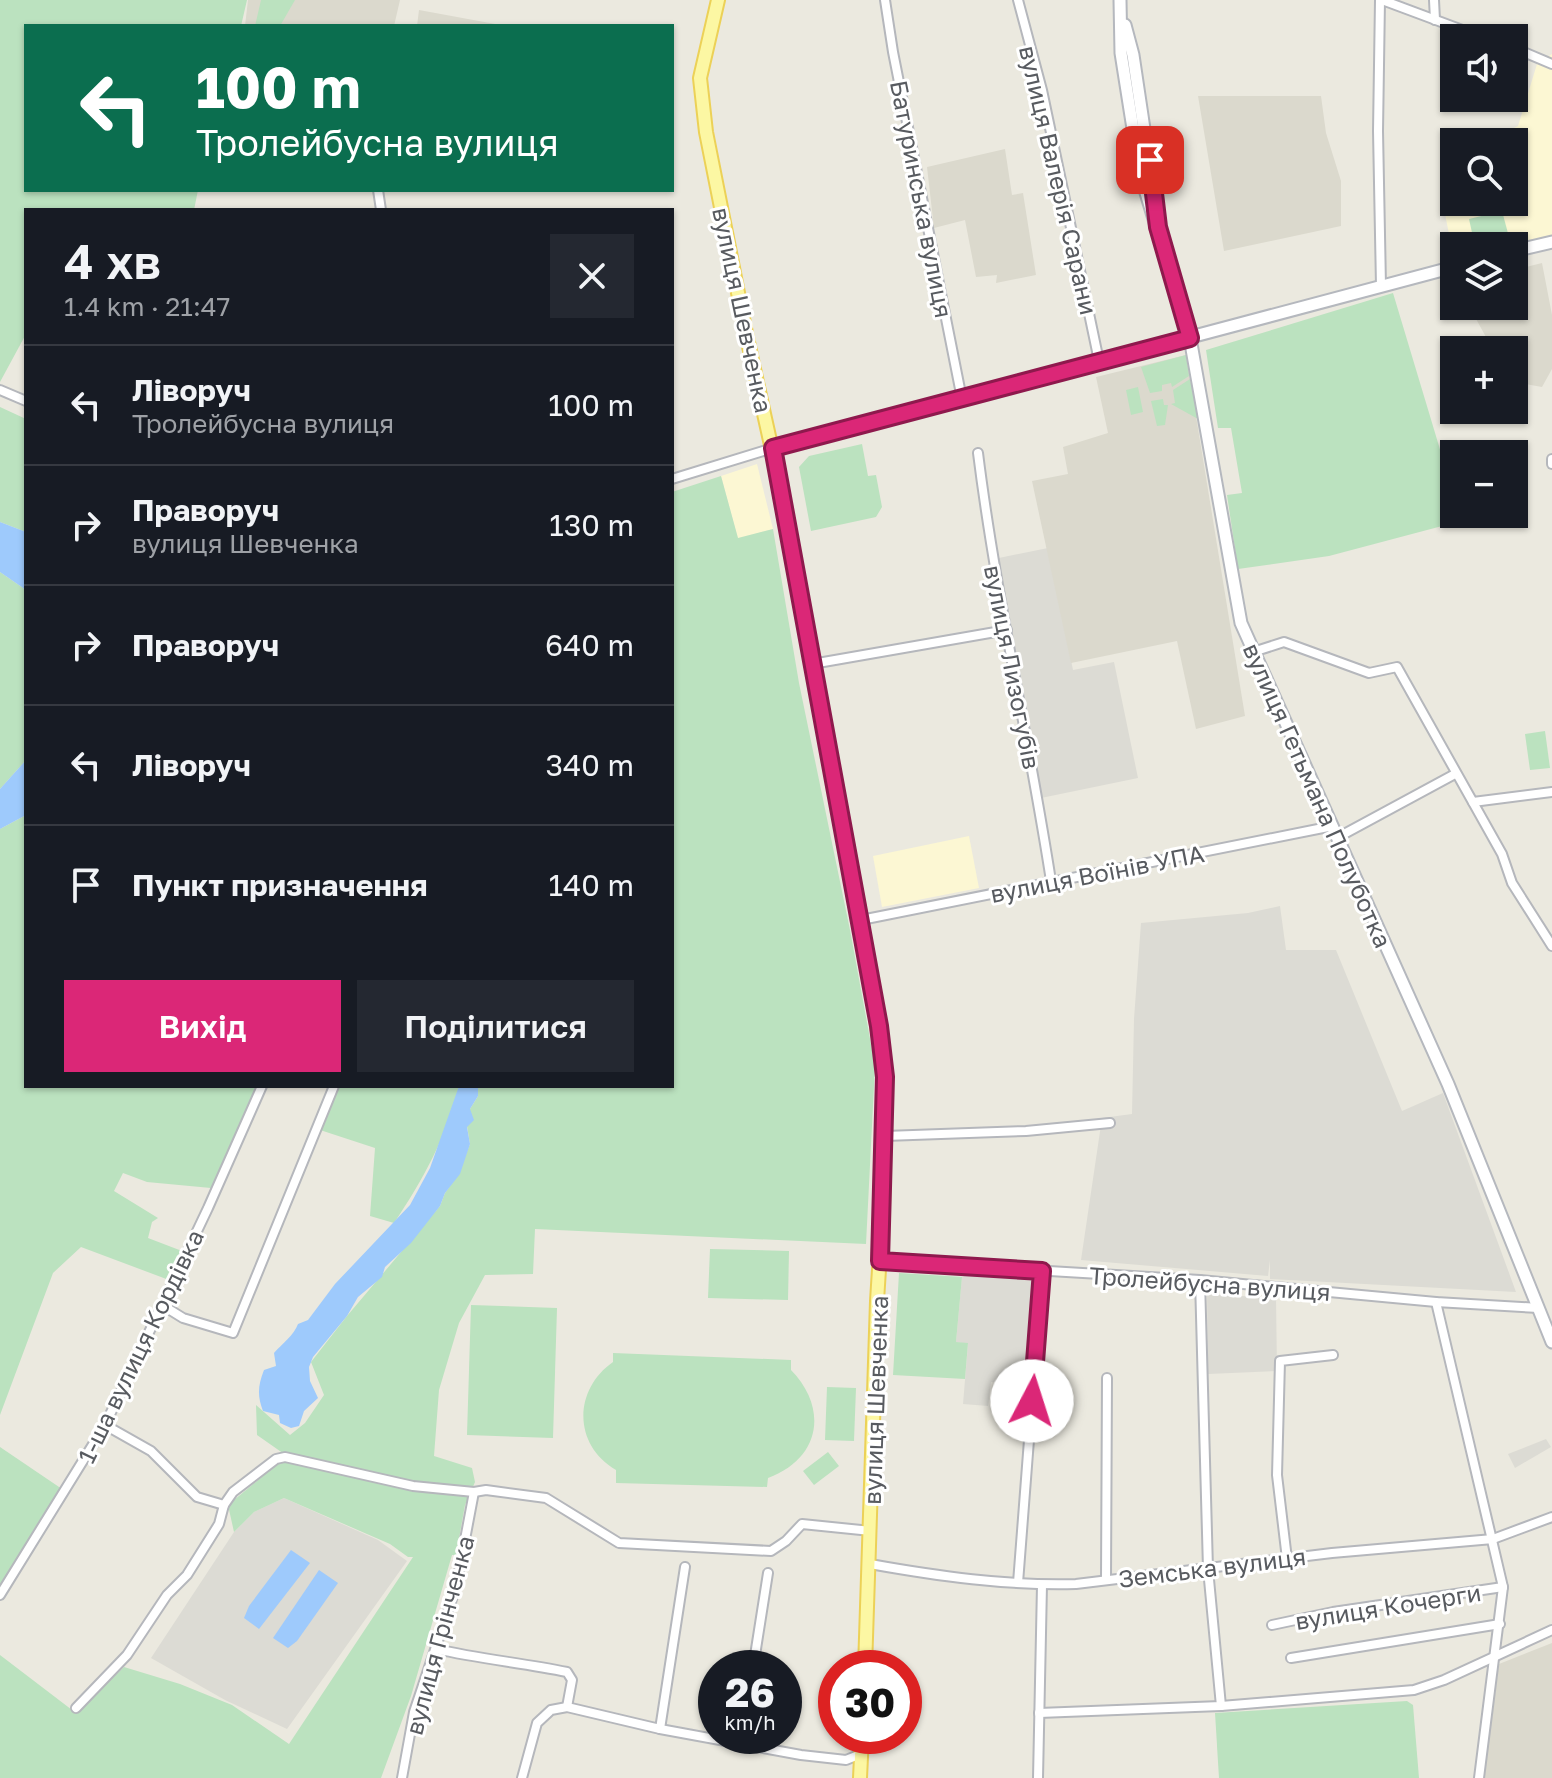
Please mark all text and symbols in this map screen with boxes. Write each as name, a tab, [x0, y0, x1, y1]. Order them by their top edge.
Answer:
map controls	[1440, 24, 1528, 528]
button: sound	[1440, 24, 1528, 112]
street label: вулиця Валерія Сарани	[1014, 43, 1104, 317]
text: 100 m	[196, 53, 361, 120]
icon: left	[64, 56, 168, 160]
street label: Батуринська вулиця	[885, 78, 959, 320]
text: Тролейбусна вулиця	[196, 121, 559, 164]
pin	[1116, 126, 1184, 194]
button: search	[1440, 128, 1528, 216]
icon: arrive	[1128, 138, 1172, 182]
street label: вулиця Шевченка	[707, 205, 779, 415]
text: 4 хв	[64, 232, 161, 290]
button: layers	[1440, 232, 1528, 320]
button: close	[550, 234, 634, 318]
text: 1.4 km · 21:47	[64, 291, 230, 322]
button: +	[1440, 336, 1528, 424]
text: Ліворуч	[132, 372, 251, 408]
icon: left	[64, 383, 108, 427]
text: 100 m	[548, 387, 634, 423]
text: Тролейбусна вулиця	[132, 408, 394, 439]
button: −	[1440, 440, 1528, 528]
text: Праворуч	[132, 492, 279, 528]
icon: right	[64, 503, 108, 547]
text: 130 m	[549, 507, 634, 543]
text: вулиця Шевченка	[132, 528, 359, 559]
street label: вулиця Лизогубів	[979, 562, 1047, 772]
icon: right	[64, 623, 108, 667]
text: Праворуч	[132, 627, 279, 663]
text: 640 m	[545, 627, 634, 663]
street label: вулиця Гетьмана Полуботка	[1238, 638, 1398, 952]
icon: left	[64, 743, 108, 787]
text: Ліворуч	[132, 747, 251, 783]
text: 340 m	[546, 747, 634, 783]
street label: вулиця Воїнів УПА	[988, 838, 1206, 908]
icon: arrive	[64, 863, 108, 907]
text: Пункт призначення	[132, 867, 428, 903]
text: 140 m	[549, 867, 634, 903]
button: Вихід	[64, 980, 341, 1072]
button: Поділитися	[357, 980, 634, 1072]
street label: 1-ша вулиця Кордівка	[71, 1225, 209, 1467]
street label: Тролейбусна вулиця	[1088, 1260, 1332, 1306]
street label: вулиця Шевченка	[857, 1295, 893, 1505]
position arrow	[990, 1359, 1074, 1443]
street label: вулиця Грінченка	[398, 1532, 480, 1738]
street label: Земська вулиця	[1116, 1541, 1308, 1593]
street label: вулиця Кочерги	[1293, 1577, 1483, 1635]
speed limit sign: 30	[818, 1650, 922, 1754]
text: 26	[725, 1668, 775, 1716]
text: km/h	[725, 1710, 775, 1734]

